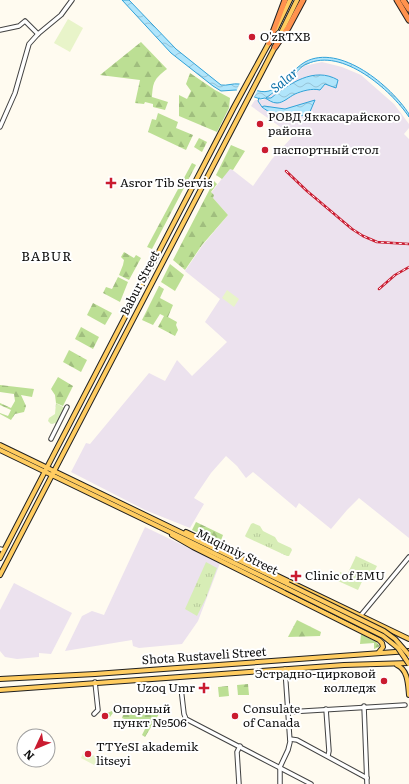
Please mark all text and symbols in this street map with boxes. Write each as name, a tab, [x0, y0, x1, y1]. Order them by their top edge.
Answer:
place label: O'zRTXB	[260, 27, 311, 45]
marker: O'zRTXB	[247, 32, 257, 42]
water label: Salar	[266, 63, 302, 97]
place label: РОВД Яккасарайского района	[268, 107, 400, 139]
marker: РОВД Яккасарайского района	[255, 119, 265, 129]
place label: паспортный стол	[273, 140, 379, 158]
marker: паспортный стол	[260, 145, 270, 155]
place label: Asror Tib Servis	[120, 173, 213, 191]
marker: Asror Tib Servis	[105, 177, 117, 189]
district label: BABUR	[21, 246, 73, 265]
street label: Babur Street	[115, 247, 163, 318]
street label: Muqimiy Street	[193, 523, 282, 579]
place label: Clinic of EMU	[305, 566, 385, 584]
marker: Clinic of EMU	[290, 570, 302, 582]
street label: Shota Rustaveli Street	[141, 642, 267, 668]
place label: Эстрадно-цирковой колледж	[255, 664, 377, 696]
marker: Эстрадно-цирковой колледж	[379, 676, 389, 686]
place label: Uzoq Umr	[136, 678, 195, 696]
marker: Uzoq Umr	[198, 682, 210, 694]
place label: Опорный пункт №506	[113, 699, 187, 731]
place label: Consulate of Canada	[243, 699, 300, 731]
marker: Опорный пункт №506	[100, 711, 110, 721]
marker: Consulate of Canada	[230, 711, 240, 721]
north arrow	[16, 728, 56, 768]
place label: TTYeSI akademik litseyi	[96, 737, 199, 769]
text: N	[19, 747, 37, 765]
marker: TTYeSI akademik litseyi	[83, 749, 93, 759]

